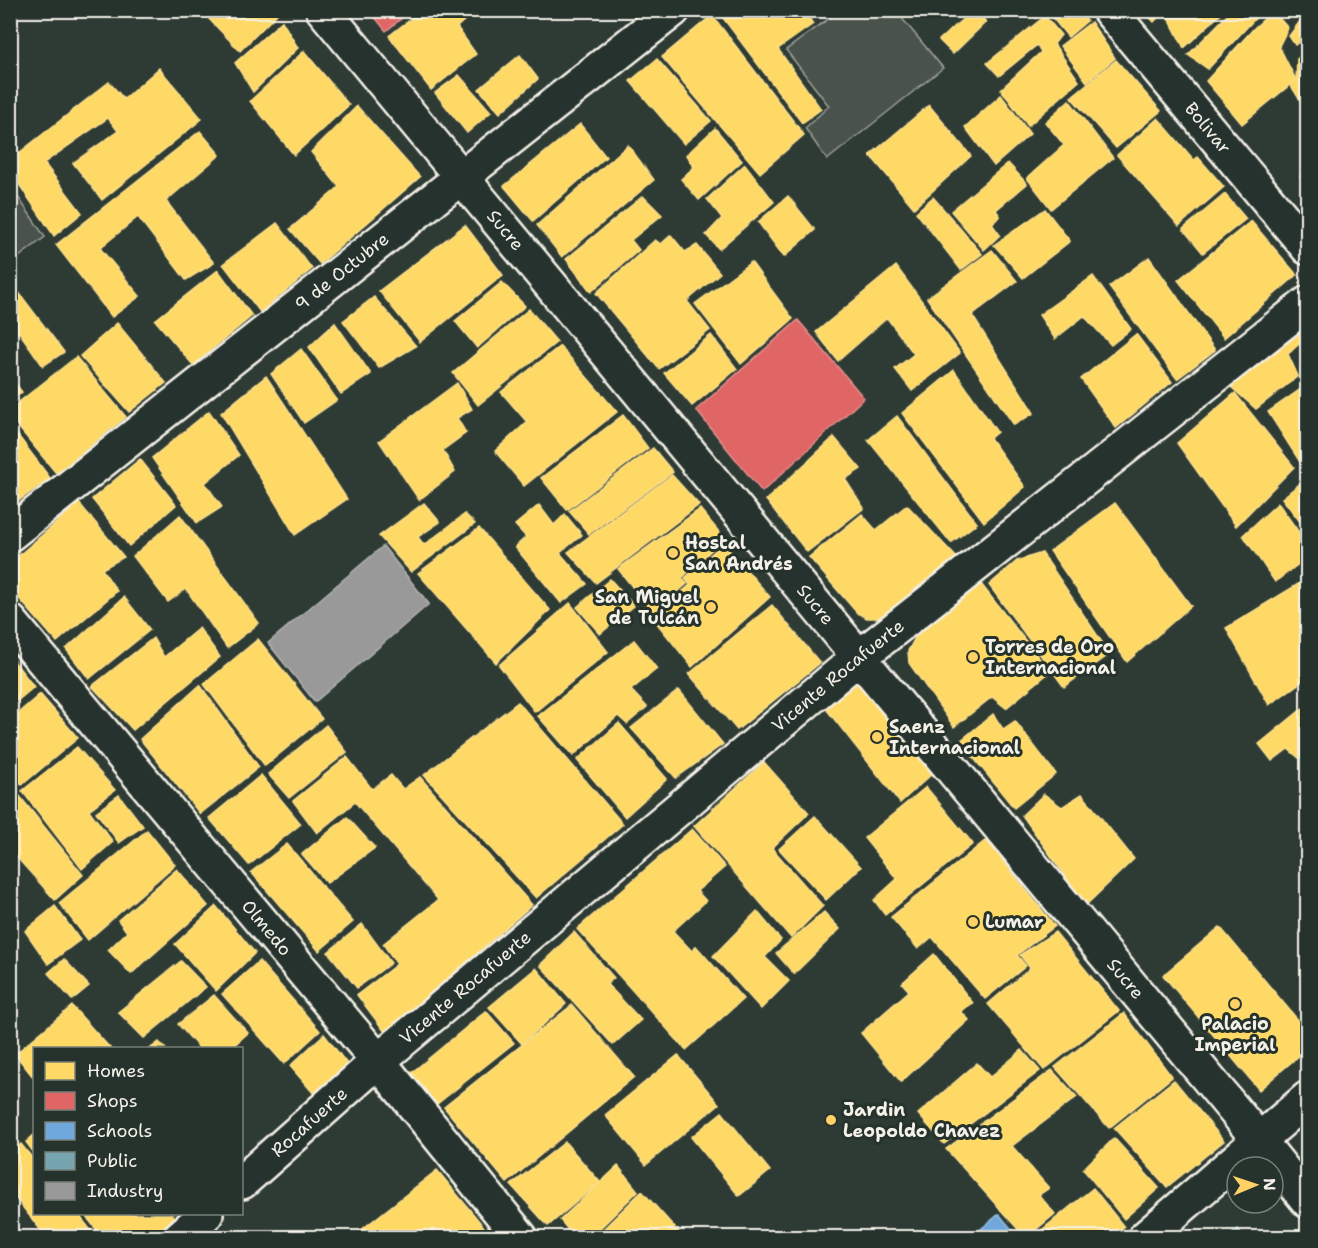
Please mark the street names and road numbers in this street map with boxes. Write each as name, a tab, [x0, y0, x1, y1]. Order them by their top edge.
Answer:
street label: Bolivar	[1179, 97, 1236, 159]
street label: Sucre	[481, 205, 529, 256]
street label: 9 de Octubre	[290, 227, 394, 316]
street label: Sucre	[791, 579, 839, 630]
street label: Vicente Rocafuerte	[767, 614, 909, 737]
street label: Olmedo	[236, 895, 297, 961]
street label: Vicente Rocafuerte	[394, 926, 536, 1050]
street label: Sucre	[1101, 953, 1149, 1004]
street label: Rocafuerte	[266, 1082, 353, 1163]

